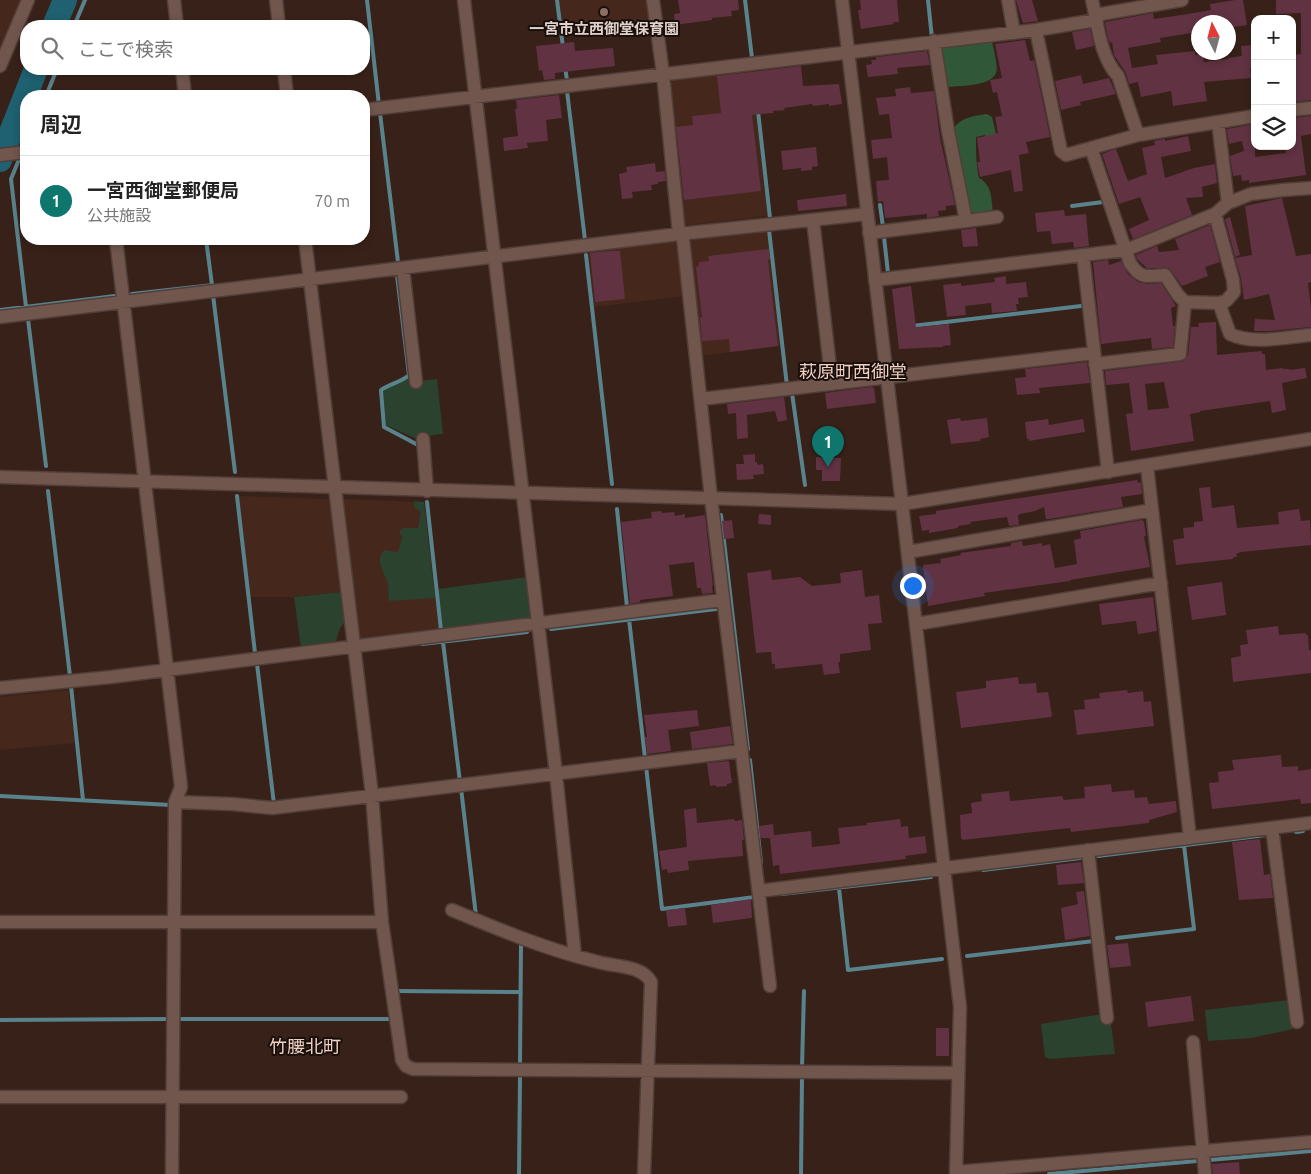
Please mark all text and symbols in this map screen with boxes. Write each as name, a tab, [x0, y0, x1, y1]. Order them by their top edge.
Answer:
marker: 一宮市立西御堂保育園	[598, 6, 610, 18]
north arrow	[1191, 15, 1236, 60]
map controls	[1251, 15, 1296, 150]
button: +	[1251, 15, 1296, 60]
search box	[20, 20, 370, 75]
place label: 一宮市立西御堂保育園	[529, 20, 679, 37]
icon: search	[38, 34, 66, 62]
text: ここで検索	[78, 38, 173, 60]
button: −	[1251, 60, 1296, 105]
button: layers	[1251, 105, 1296, 150]
text: 周辺	[40, 112, 82, 136]
text: 一宮西御堂郵便局	[87, 179, 239, 201]
text: 1	[51, 192, 61, 210]
text: 70 m	[314, 192, 350, 210]
text: 公共施設	[87, 206, 151, 224]
district label: 萩原町西御堂	[799, 361, 907, 381]
pin: 1	[812, 426, 844, 467]
your location	[900, 573, 926, 599]
district label: 竹腰北町	[269, 1036, 341, 1056]

